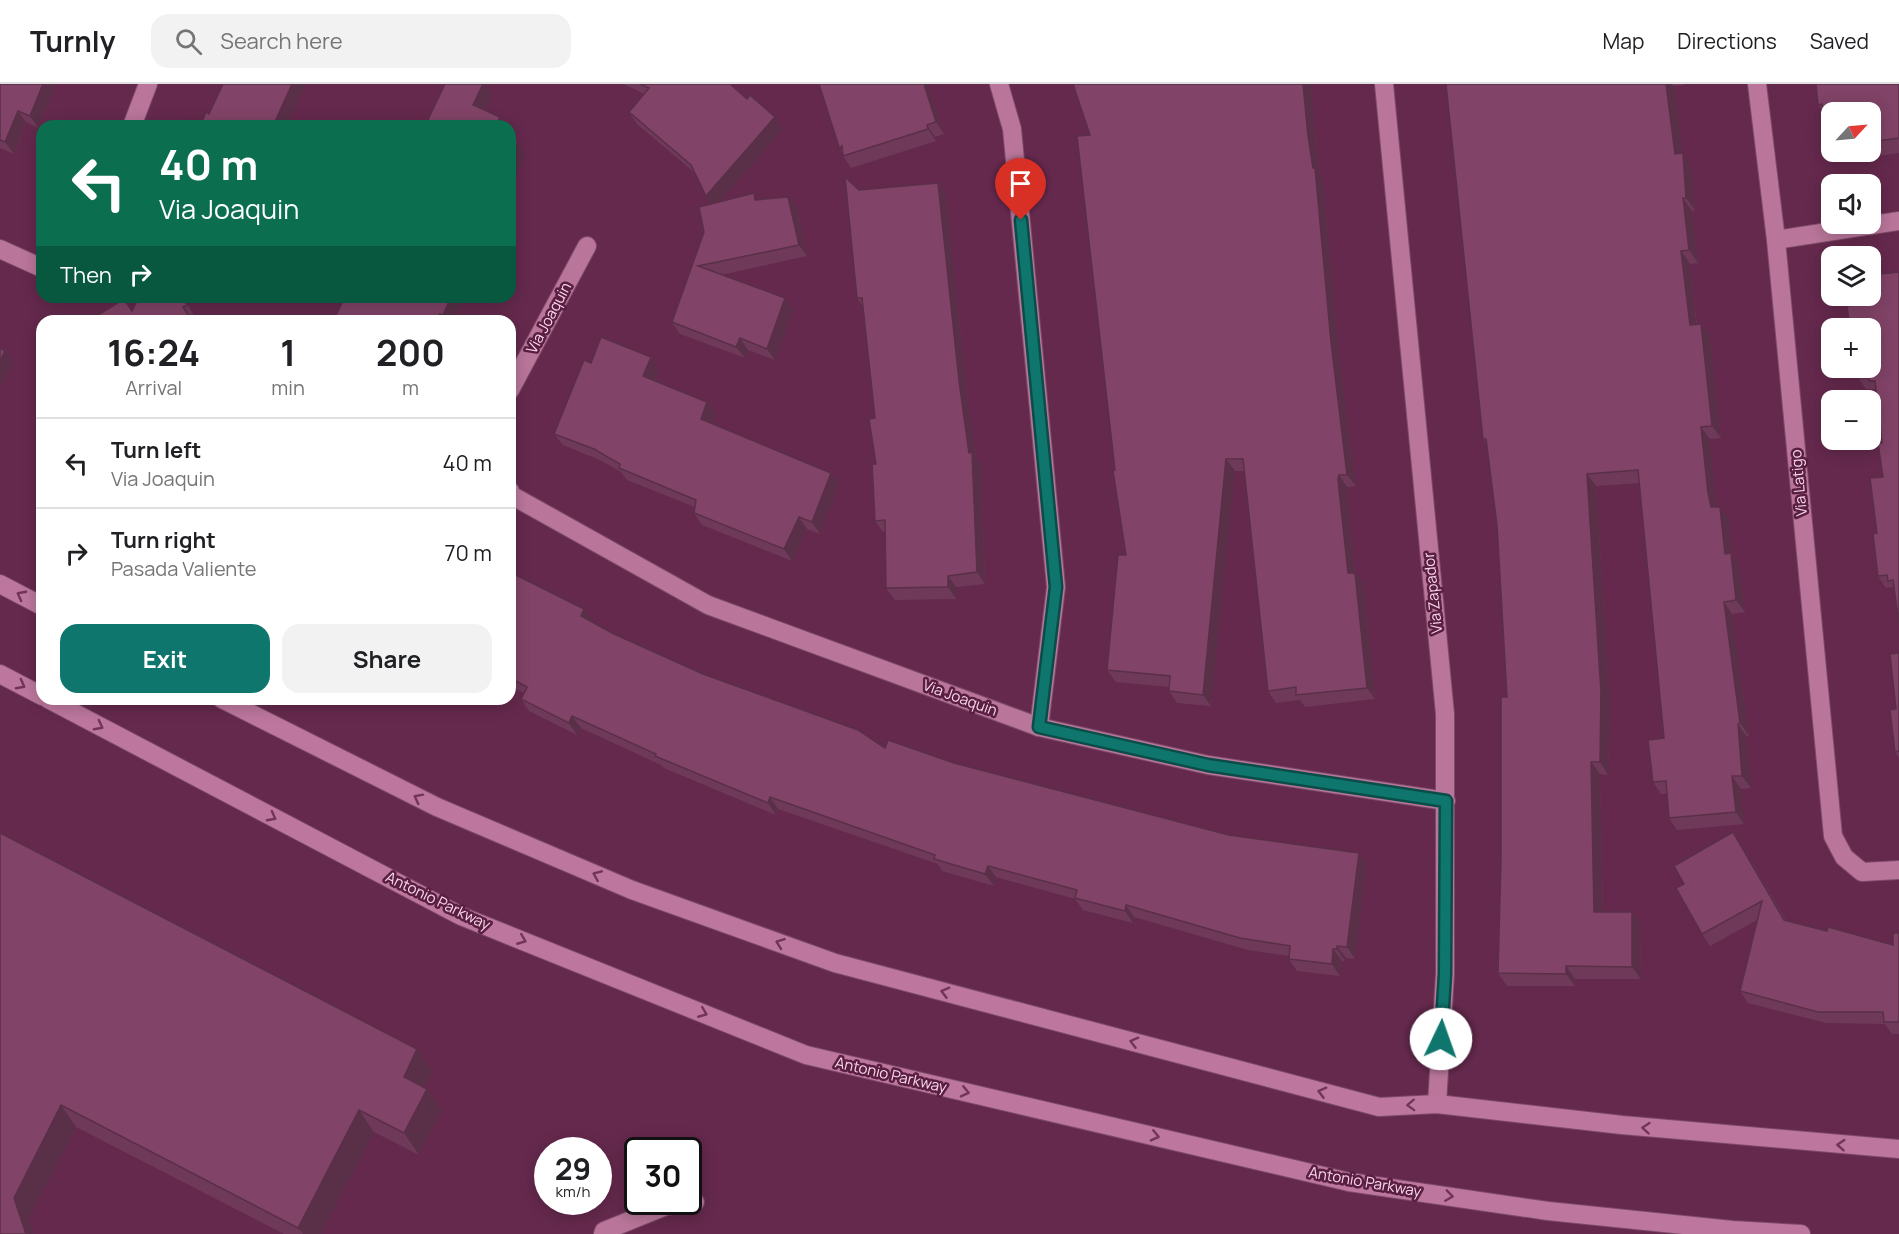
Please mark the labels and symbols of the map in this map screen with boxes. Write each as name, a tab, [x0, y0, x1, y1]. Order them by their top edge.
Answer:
north arrow	[1821, 102, 1881, 162]
pin	[995, 158, 1046, 220]
street label: Via Joaquin	[521, 278, 576, 357]
street label: Via Latigo	[1785, 449, 1812, 517]
street label: Via Zapador	[1418, 551, 1447, 635]
one-way arrow	[17, 591, 27, 602]
street label: Via Joaquin	[920, 674, 1000, 721]
one-way arrow	[15, 678, 25, 689]
one-way arrow	[93, 719, 104, 730]
one-way arrow	[414, 793, 425, 805]
one-way arrow	[266, 810, 276, 821]
street label: Antonio Parkway	[382, 866, 494, 935]
one-way arrow	[592, 870, 603, 882]
one-way arrow	[516, 933, 527, 945]
one-way arrow	[775, 937, 786, 950]
one-way arrow	[940, 987, 951, 999]
one-way arrow	[697, 1006, 708, 1018]
position arrow	[1409, 1007, 1473, 1071]
one-way arrow	[1129, 1037, 1139, 1049]
street label: Antonio Parkway	[833, 1051, 949, 1098]
one-way arrow	[960, 1084, 970, 1097]
one-way arrow	[1317, 1086, 1327, 1099]
one-way arrow	[1406, 1099, 1415, 1112]
one-way arrow	[1642, 1122, 1651, 1135]
one-way arrow	[1150, 1128, 1160, 1141]
speed limit sign: 30	[624, 1137, 702, 1215]
one-way arrow	[1836, 1139, 1845, 1152]
street label: Antonio Parkway	[1307, 1161, 1423, 1202]
one-way arrow	[1444, 1190, 1453, 1202]

